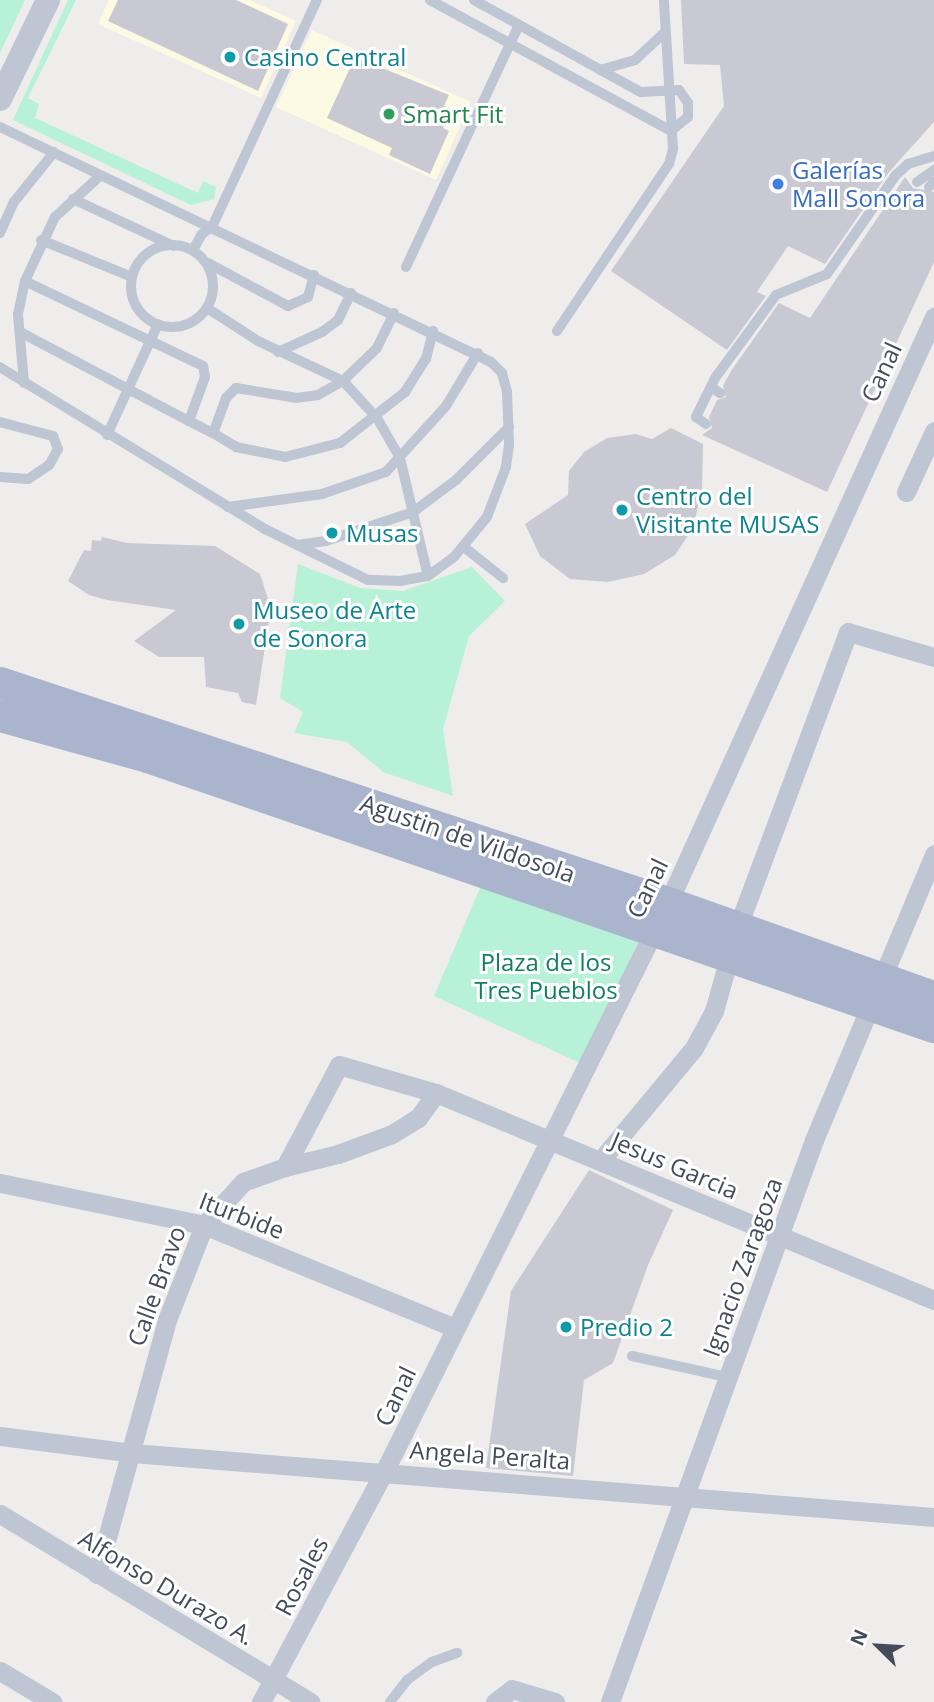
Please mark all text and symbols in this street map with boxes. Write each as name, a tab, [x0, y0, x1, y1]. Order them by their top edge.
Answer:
place label: Casino Central	[244, 43, 406, 71]
marker: Casino Central	[222, 49, 238, 65]
place label: Smart Fit	[403, 100, 503, 128]
marker: Smart Fit	[381, 106, 397, 122]
place label: Galerías Mall Sonora	[792, 156, 925, 212]
marker: Galerías Mall Sonora	[770, 176, 786, 192]
street label: Canal	[855, 338, 907, 406]
place label: Centro del Visitante MUSAS	[636, 482, 819, 538]
marker: Centro del Visitante MUSAS	[614, 502, 630, 518]
place label: Musas	[346, 519, 419, 547]
marker: Musas	[324, 525, 340, 541]
place label: Museo de Arte de Sonora	[253, 596, 416, 652]
marker: Museo de Arte de Sonora	[231, 616, 247, 632]
street label: Agustin de Vildosola	[357, 788, 579, 888]
street label: Canal	[620, 854, 674, 922]
park label: Plaza de los Tres Pueblos	[474, 948, 618, 1004]
street label: Jesus Garcia	[607, 1125, 743, 1205]
street label: Ignacio Zaragoza	[696, 1174, 788, 1360]
street label: Iturbide	[195, 1186, 289, 1244]
street label: Calle Bravo	[121, 1222, 191, 1350]
place label: Predio 2	[580, 1313, 673, 1341]
marker: Predio 2	[558, 1319, 574, 1335]
street label: Canal	[368, 1362, 422, 1430]
street label: Angela Peralta	[409, 1435, 571, 1475]
street label: Alfonso Durazo A.	[74, 1523, 260, 1651]
street label: Rosales	[268, 1532, 334, 1620]
north arrow	[843, 1611, 913, 1681]
text: N	[844, 1625, 874, 1650]

